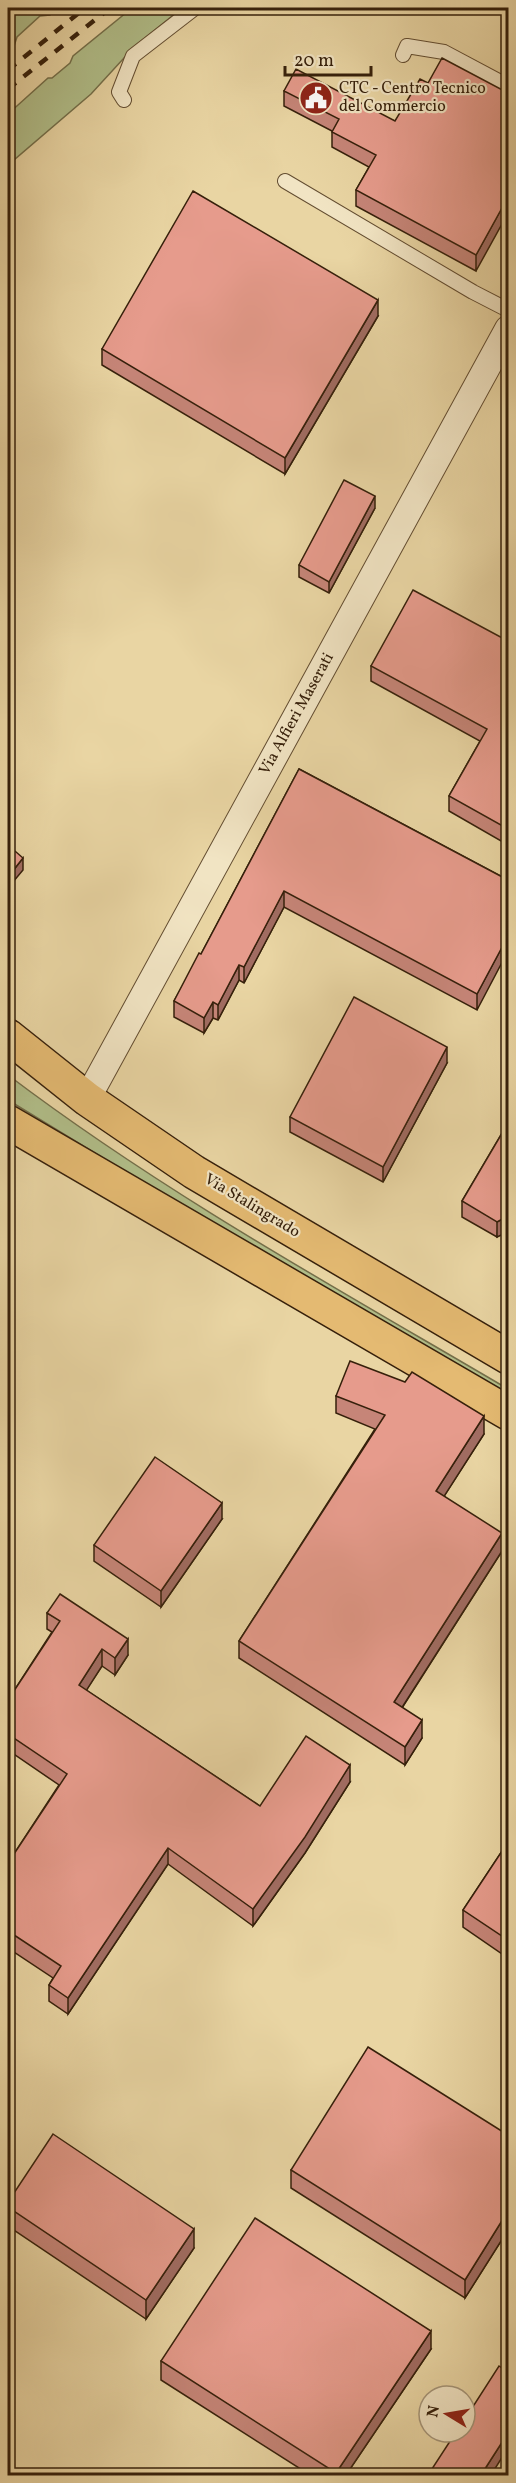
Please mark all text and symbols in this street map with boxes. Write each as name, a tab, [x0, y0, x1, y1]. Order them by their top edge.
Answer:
scale bar	[285, 39, 370, 77]
text: 20 m	[294, 49, 334, 74]
place label: CTC - Centro Tecnico del Commercio	[339, 78, 486, 118]
public building icon: CTC - Centro Tecnico del Commercio	[298, 80, 334, 116]
street label: Via Alfieri Maserati	[254, 649, 340, 779]
street label: Via Stalingrado	[200, 1169, 304, 1243]
north arrow	[417, 2384, 477, 2444]
text: N	[422, 2403, 446, 2419]

